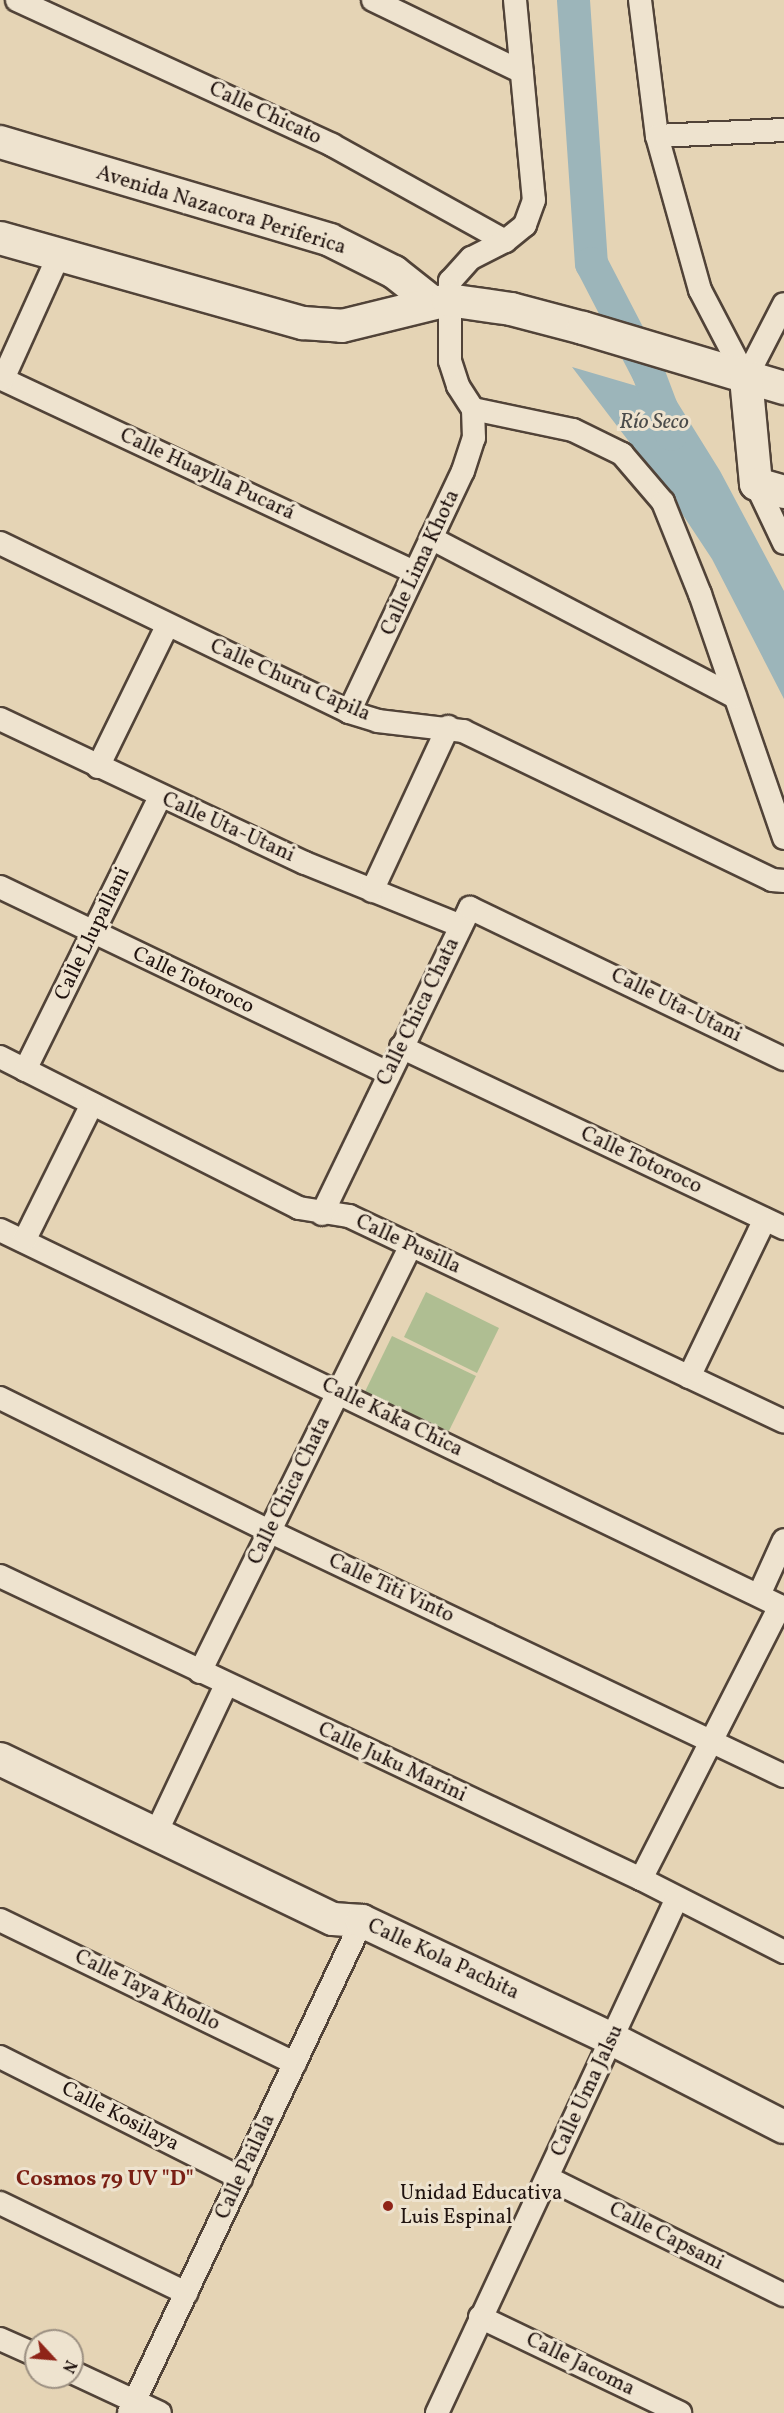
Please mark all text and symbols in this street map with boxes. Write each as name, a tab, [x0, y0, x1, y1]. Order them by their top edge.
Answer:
street label: Calle Chicato	[205, 77, 325, 151]
street label: Avenida Nazacora Periferica	[93, 161, 349, 261]
water label: Río Seco	[619, 410, 689, 436]
street label: Calle Huaylla Pucará	[116, 423, 298, 527]
street label: Calle Lima Khota	[376, 486, 466, 640]
street label: Calle Churu Capila	[206, 634, 374, 728]
street label: Calle Uta-Utani	[158, 787, 298, 869]
street label: Calle Llupallani	[50, 863, 136, 1005]
street label: Calle Chica Chata	[372, 934, 466, 1090]
street label: Calle Totoroco	[128, 942, 258, 1020]
street label: Calle Uta-Utani	[606, 963, 746, 1049]
street label: Calle Totoroco	[576, 1122, 706, 1200]
street label: Calle Pusilla	[351, 1210, 465, 1280]
street label: Calle Kaka Chica	[317, 1373, 467, 1463]
street label: Calle Chica Chata	[243, 1413, 337, 1569]
street label: Calle Titi Vinto	[324, 1549, 458, 1629]
street label: Calle Juku Marini	[314, 1718, 470, 1808]
street label: Calle Kola Pachita	[363, 1914, 523, 2006]
street label: Calle Taya Khollo	[70, 1945, 224, 2037]
street label: Calle Uma Jalsu	[546, 2021, 630, 2161]
street label: Calle Kosilaya	[57, 2077, 183, 2157]
street label: Calle Pailala	[211, 2110, 281, 2224]
district label: Cosmos 79 UV "D"	[16, 2167, 194, 2193]
place label: Unidad Educativa Luis Espinal	[400, 2181, 562, 2231]
street label: Calle Capsani	[604, 2197, 728, 2277]
marker: Unidad Educativa Luis Espinal	[381, 2199, 395, 2213]
street label: Calle Jacoma	[522, 2328, 638, 2402]
north arrow	[24, 2329, 84, 2389]
text: N	[56, 2356, 81, 2376]

